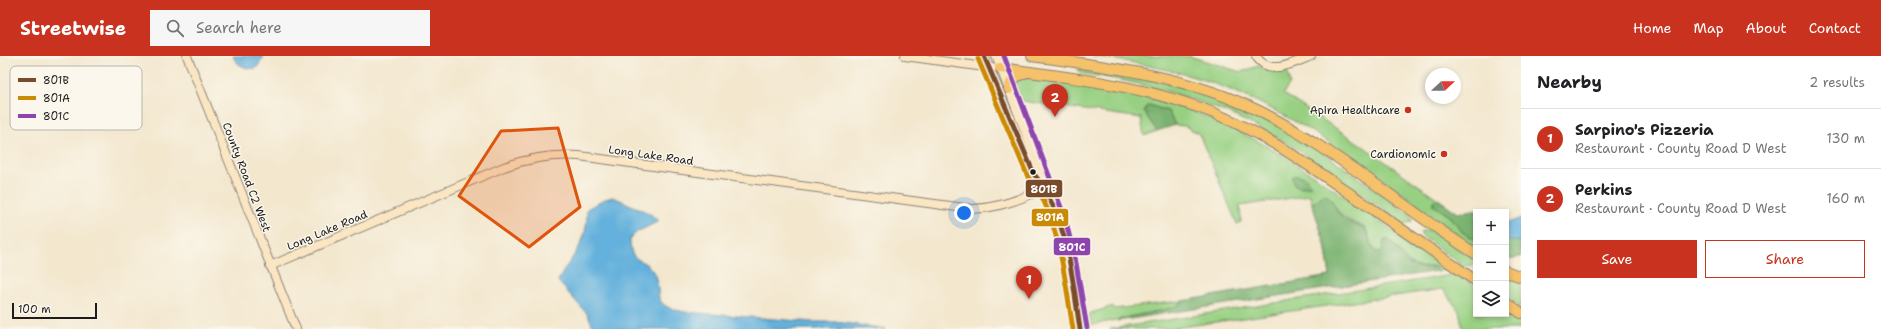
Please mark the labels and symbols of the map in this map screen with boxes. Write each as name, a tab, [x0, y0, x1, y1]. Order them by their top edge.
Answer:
legend	[10, 66, 142, 130]
north arrow	[1425, 68, 1461, 104]
text: 801B	[43, 73, 69, 88]
pin: 2	[1042, 84, 1068, 117]
text: 801A	[43, 91, 70, 106]
place label: Apira Healthcare	[1310, 103, 1400, 118]
marker: Apira Healthcare	[1403, 105, 1413, 115]
text: 801C	[43, 109, 69, 124]
street label: County Road C2 West	[219, 120, 274, 234]
street label: Long Lake Road	[607, 142, 694, 169]
place label: Cardionomic	[1370, 147, 1436, 162]
marker: Cardionomic	[1439, 149, 1449, 159]
unlabelled marker	[1028, 167, 1038, 177]
line badge: 801B	[1025, 179, 1063, 198]
text: 801B	[1031, 182, 1058, 197]
your location	[954, 203, 974, 223]
street label: Long Lake Road	[285, 207, 370, 254]
line badge: 801A	[1031, 208, 1069, 227]
text: 801A	[1036, 210, 1065, 225]
line badge: 801C	[1053, 237, 1091, 256]
text: 801C	[1059, 240, 1086, 255]
pin: 1	[1016, 266, 1042, 299]
scale bar	[12, 301, 97, 320]

